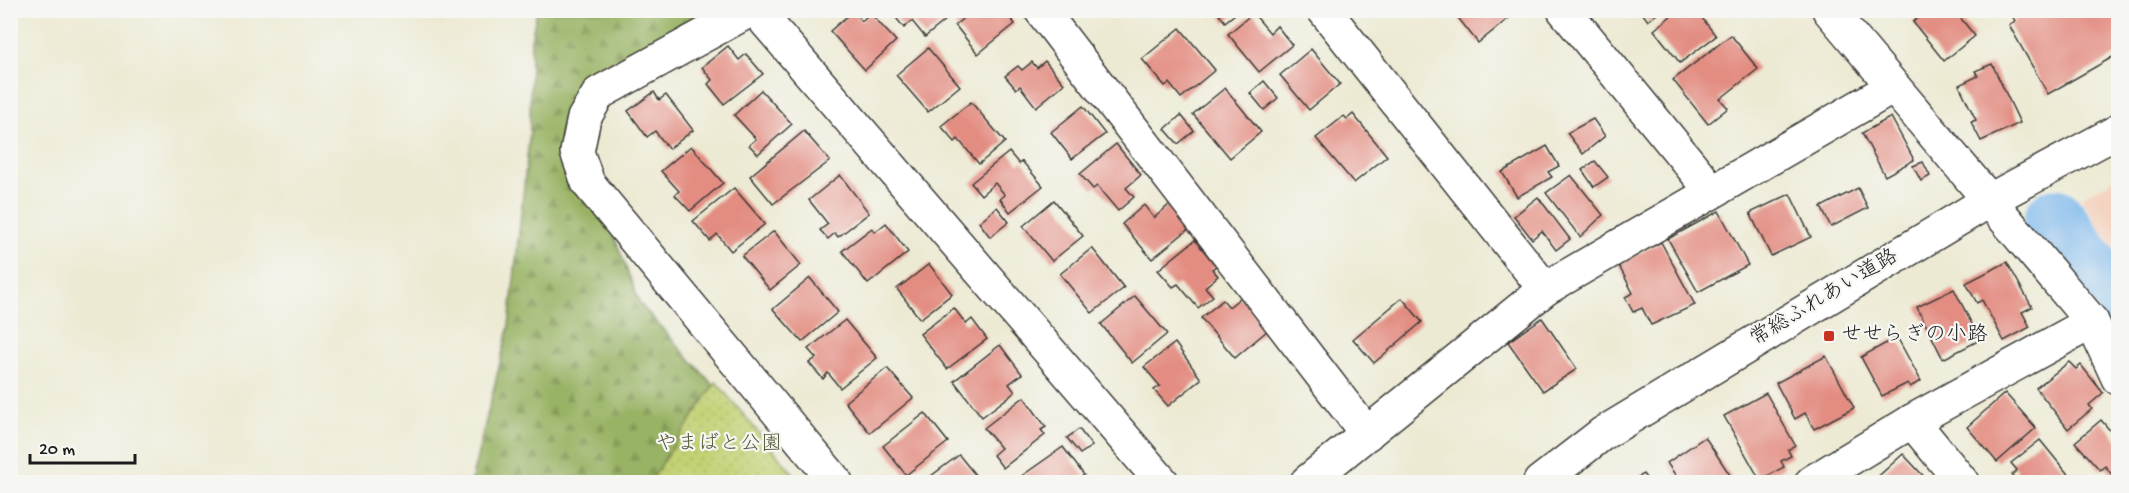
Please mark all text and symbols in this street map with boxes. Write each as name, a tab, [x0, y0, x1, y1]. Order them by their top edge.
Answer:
street label: 常総ふれあい道路	[1746, 243, 1903, 353]
place label: せせらぎの小路	[1841, 323, 1988, 349]
marker: せせらぎの小路	[1822, 329, 1836, 343]
scale bar	[30, 427, 135, 465]
park label: やまばと公園	[656, 432, 782, 458]
text: 20 m	[39, 440, 75, 461]

